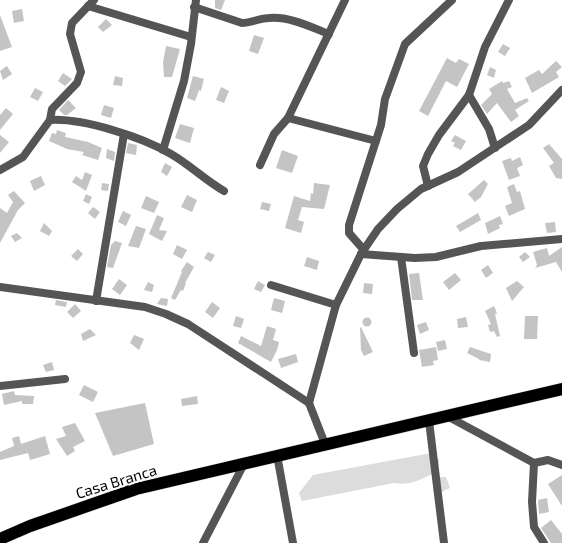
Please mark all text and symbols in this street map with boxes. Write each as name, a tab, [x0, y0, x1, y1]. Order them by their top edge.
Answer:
street label: Casa Branca	[73, 460, 159, 502]

